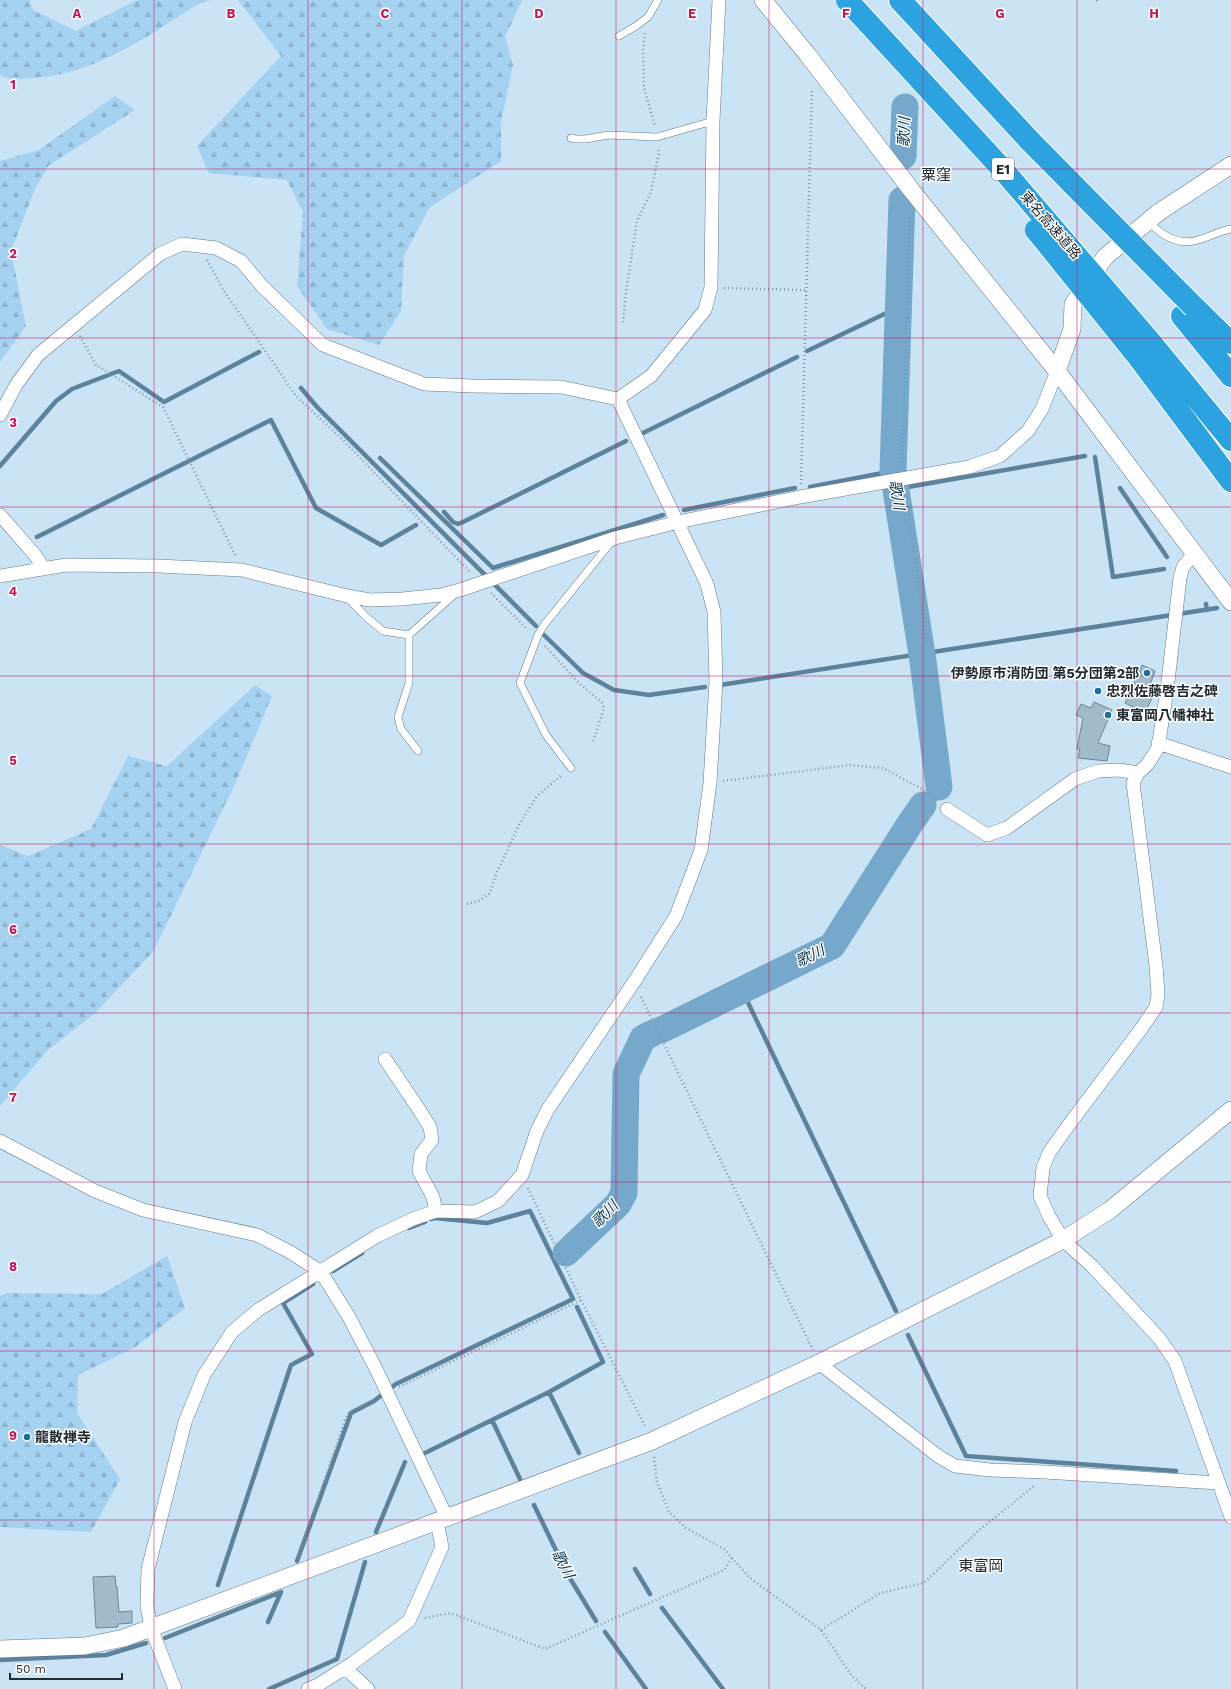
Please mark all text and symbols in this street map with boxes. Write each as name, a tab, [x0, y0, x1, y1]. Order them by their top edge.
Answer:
text: A	[73, 6, 82, 21]
text: B	[227, 6, 236, 21]
text: C	[381, 6, 390, 21]
text: D	[534, 6, 544, 21]
text: E	[688, 6, 696, 21]
text: F	[842, 6, 850, 21]
text: G	[995, 6, 1005, 21]
text: H	[1149, 6, 1159, 21]
text: 1	[10, 77, 16, 92]
water label: 歌川	[894, 115, 914, 147]
road number: E1	[992, 158, 1014, 180]
district label: 粟窪	[921, 166, 951, 184]
street label: 東名高速道路	[1017, 188, 1085, 262]
text: 2	[9, 246, 17, 261]
text: 3	[9, 415, 17, 430]
water label: 歌川	[886, 479, 909, 513]
text: 4	[9, 584, 18, 599]
place label: 伊勢原市消防団 第5分団第2部	[950, 665, 1139, 681]
marker: 伊勢原市消防団 第5分団第2部	[1142, 668, 1152, 678]
place label: 忠烈佐藤啓吉之碑	[1106, 683, 1218, 699]
marker: 忠烈佐藤啓吉之碑	[1093, 686, 1103, 696]
place label: 東富岡八幡神社	[1116, 707, 1214, 723]
marker: 東富岡八幡神社	[1103, 710, 1113, 720]
text: 5	[9, 753, 17, 768]
text: 6	[9, 922, 17, 937]
water label: 歌川	[793, 940, 829, 971]
text: 7	[9, 1090, 17, 1105]
water label: 歌川	[588, 1196, 623, 1231]
text: 8	[9, 1259, 17, 1274]
text: 9	[9, 1428, 17, 1443]
place label: 龍散禅寺	[35, 1429, 91, 1445]
marker: 龍散禅寺	[22, 1432, 32, 1442]
water label: 歌川	[548, 1547, 579, 1583]
district label: 東富岡	[958, 1557, 1004, 1575]
scale bar	[10, 1655, 122, 1681]
text: 50 m	[16, 1662, 46, 1676]

